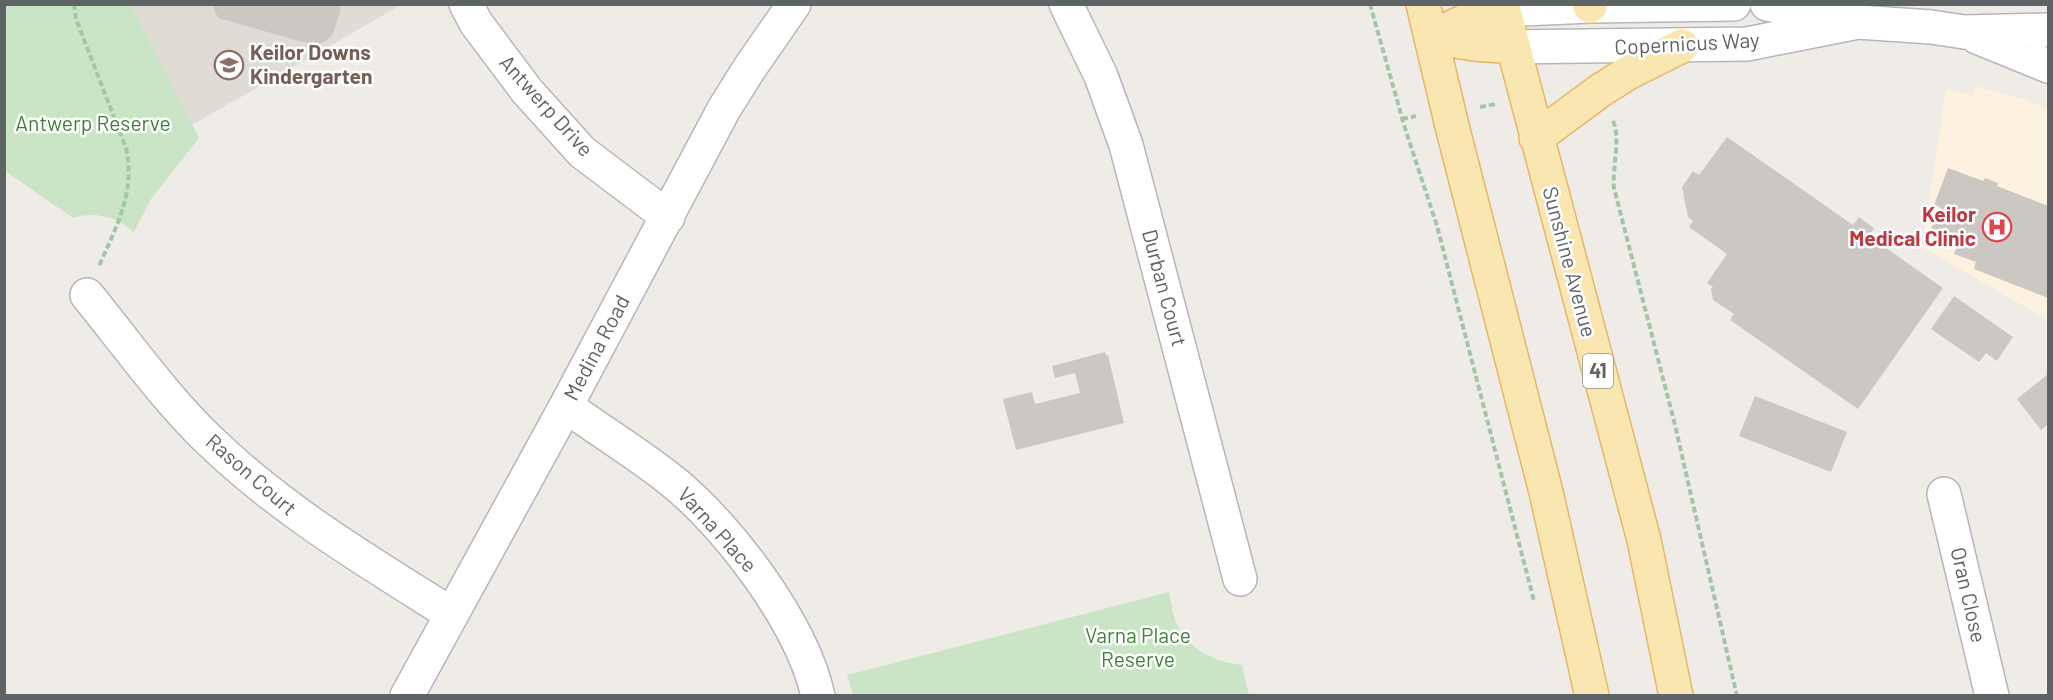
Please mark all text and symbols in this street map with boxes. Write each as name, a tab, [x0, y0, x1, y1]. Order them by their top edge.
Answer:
street label: Copernicus Way	[1614, 26, 1760, 59]
place label: Keilor Downs Kindergarten	[250, 39, 373, 88]
school or university icon: Keilor Downs Kindergarten	[213, 49, 245, 81]
street label: Antwerp Drive	[495, 49, 599, 161]
park label: Antwerp Reserve	[15, 110, 171, 135]
street label: Sunshine Avenue	[1538, 184, 1603, 340]
place label: Keilor Medical Clinic	[1849, 201, 1976, 250]
hospital icon: Keilor Medical Clinic	[1981, 211, 2013, 243]
street label: Durban Court	[1138, 226, 1193, 349]
street label: Medina Road	[557, 290, 634, 404]
road number: 41	[1583, 354, 1613, 388]
street label: Rason Court	[202, 428, 302, 520]
street label: Varna Place	[673, 481, 763, 577]
street label: Oran Close	[1946, 544, 1993, 645]
park label: Varna Place Reserve	[1085, 622, 1191, 671]

